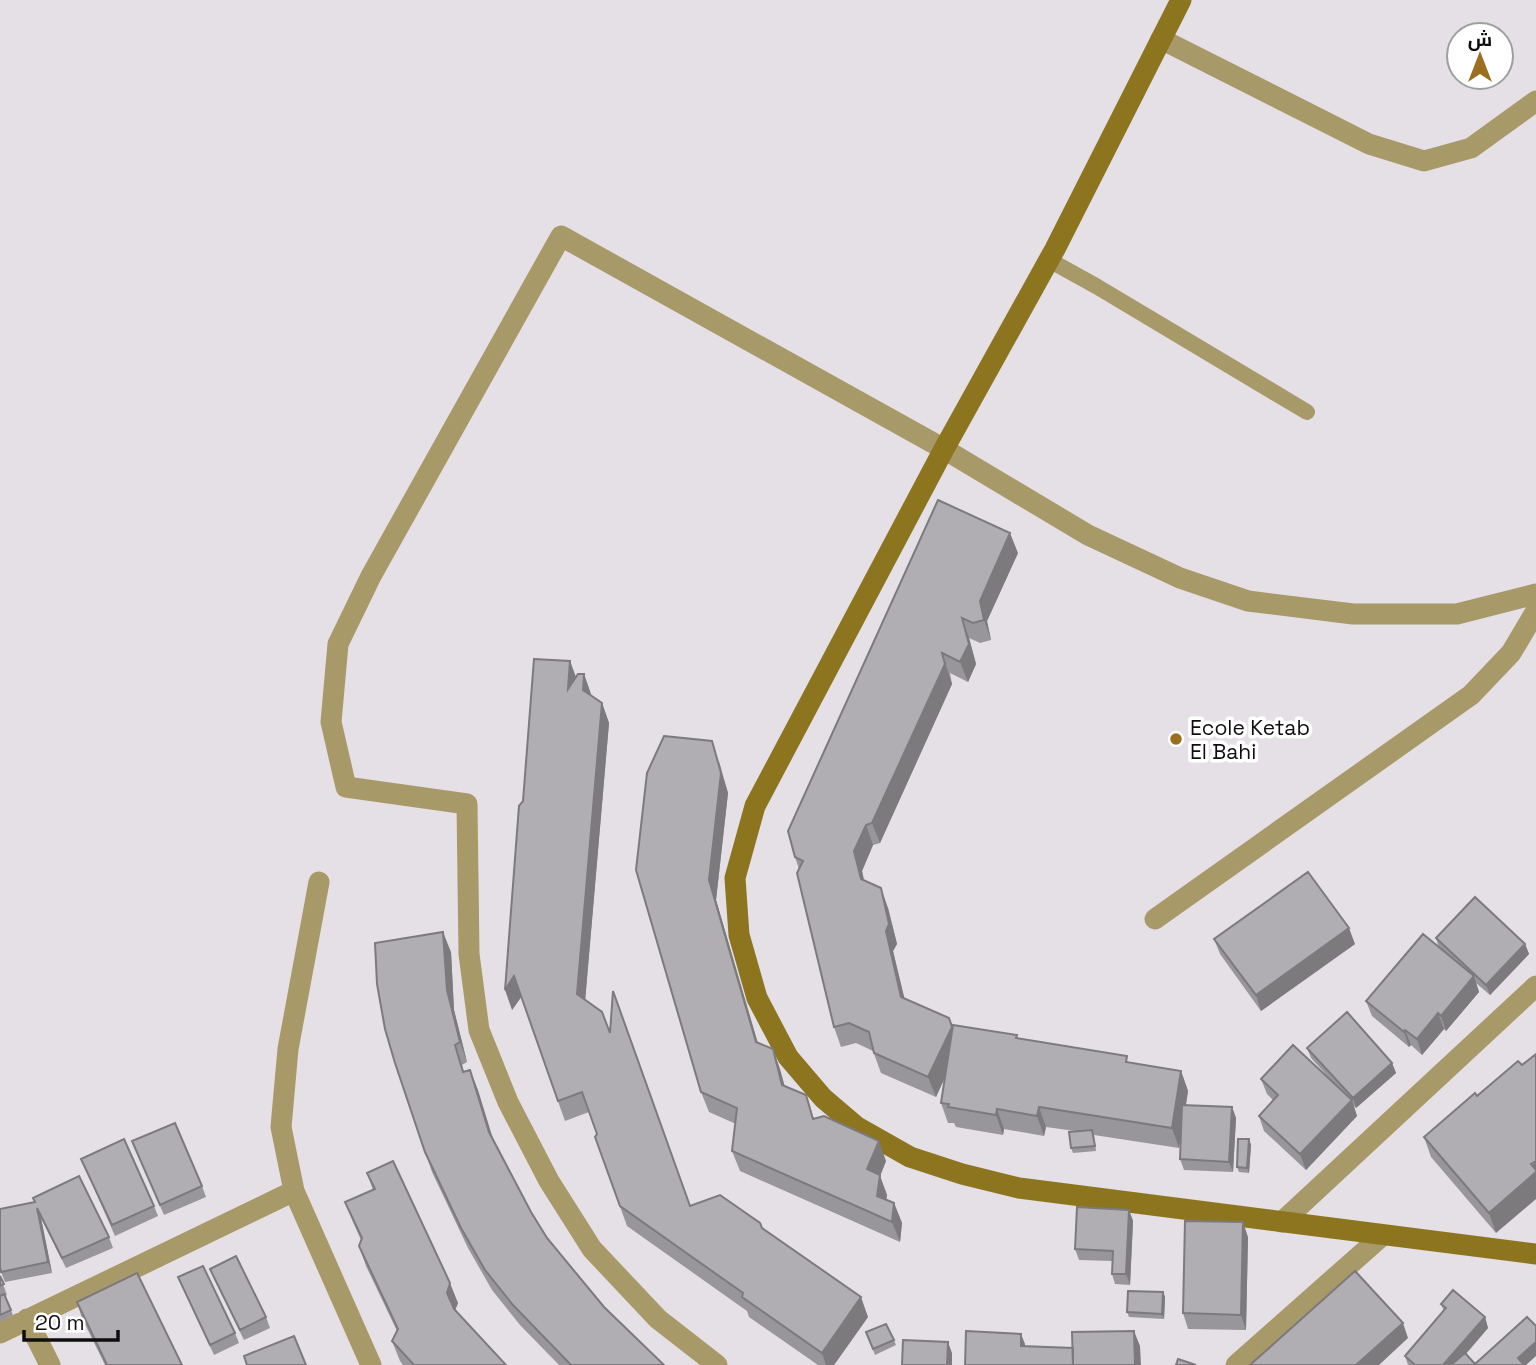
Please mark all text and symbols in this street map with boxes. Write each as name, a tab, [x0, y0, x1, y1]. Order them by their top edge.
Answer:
north arrow	[1445, 21, 1515, 91]
text: ش	[1468, 27, 1492, 52]
place label: Ecole Ketab El Bahi	[1190, 714, 1310, 765]
marker: Ecole Ketab El Bahi	[1168, 731, 1184, 747]
scale bar	[24, 1298, 119, 1342]
text: 20 m	[35, 1309, 85, 1336]

